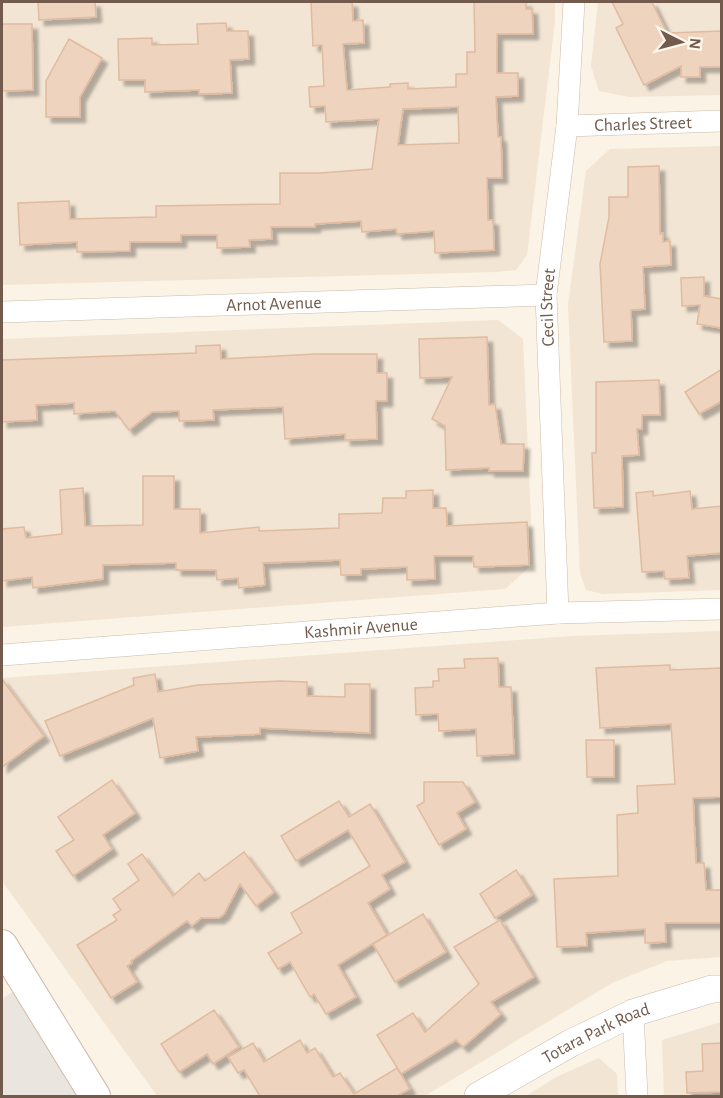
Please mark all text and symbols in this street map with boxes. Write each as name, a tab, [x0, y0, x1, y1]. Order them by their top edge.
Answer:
north arrow	[651, 12, 711, 72]
text: N	[686, 37, 703, 50]
street label: Charles Street	[594, 114, 692, 135]
street label: Cecil Street	[538, 267, 559, 347]
street label: Arnot Avenue	[226, 294, 322, 315]
street label: Kashmir Avenue	[304, 616, 419, 642]
street label: Totara Park Road	[540, 1000, 652, 1067]

